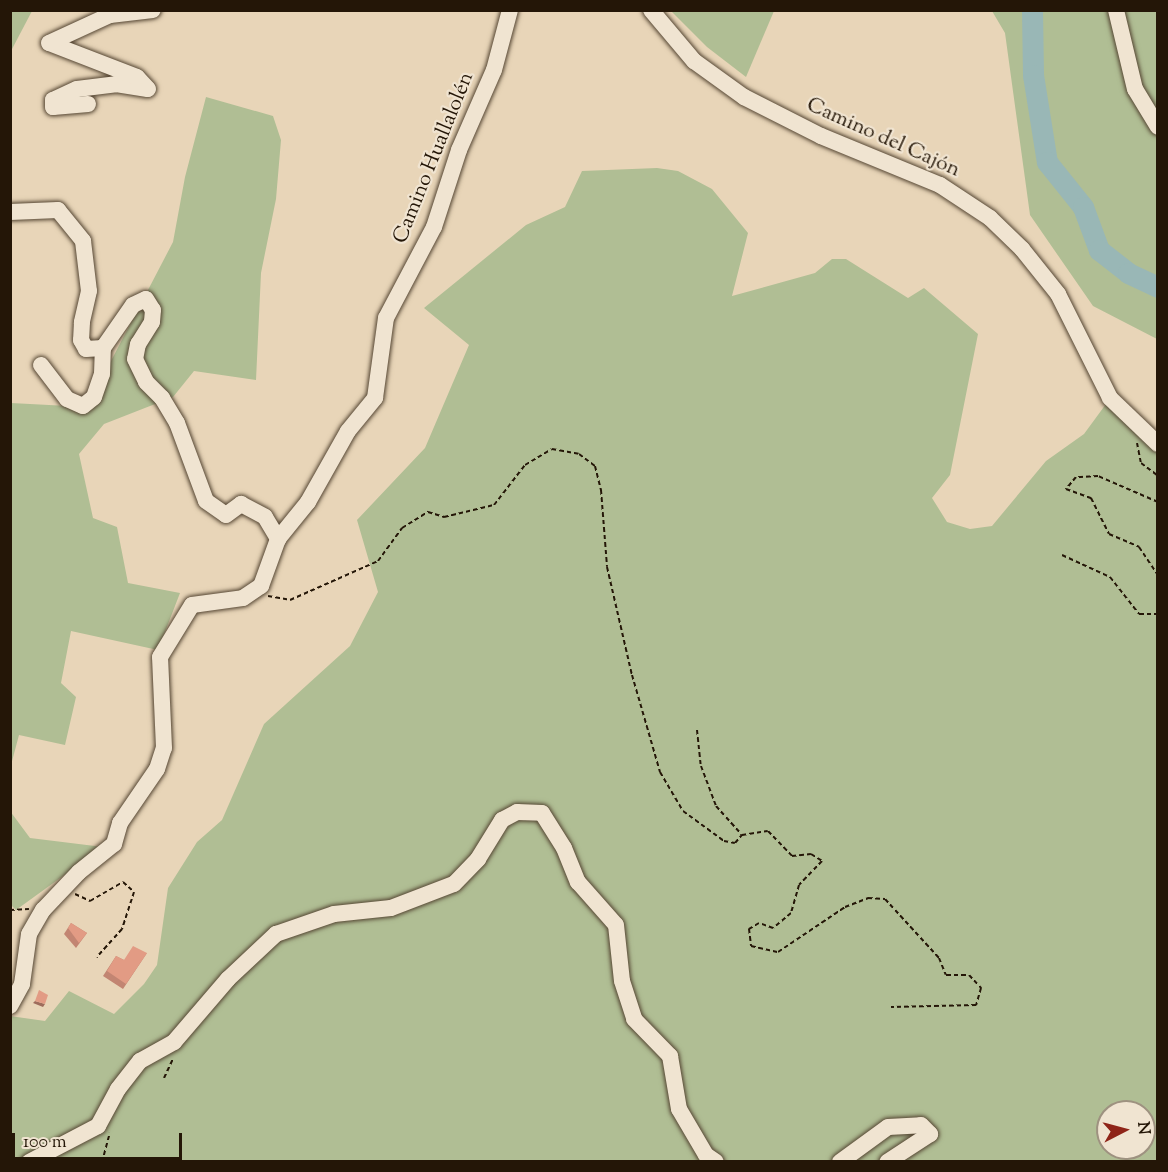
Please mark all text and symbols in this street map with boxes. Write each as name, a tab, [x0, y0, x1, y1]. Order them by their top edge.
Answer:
street label: Camino Huallalolén	[388, 69, 480, 247]
street label: Camino del Cajón	[802, 93, 964, 183]
north arrow	[1096, 1100, 1156, 1160]
scale bar	[15, 1121, 184, 1159]
text: N	[1130, 1121, 1155, 1136]
text: 100 m	[23, 1130, 67, 1156]

